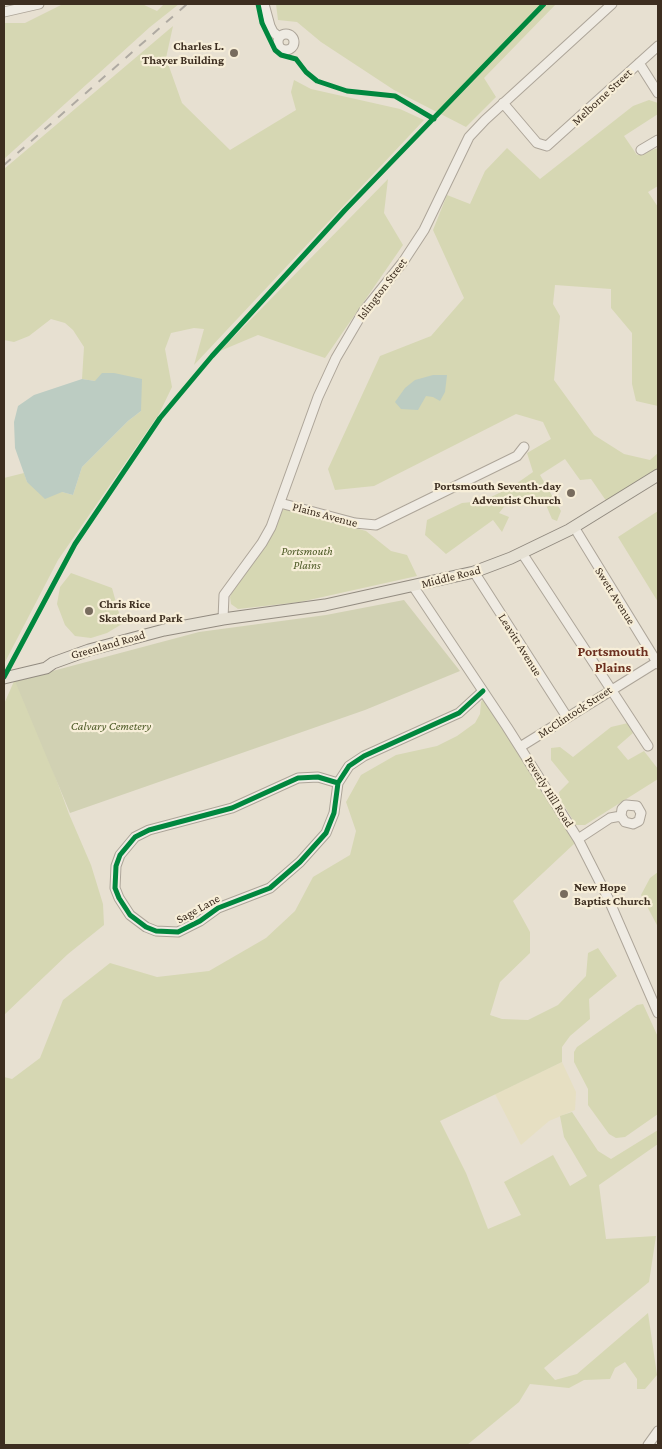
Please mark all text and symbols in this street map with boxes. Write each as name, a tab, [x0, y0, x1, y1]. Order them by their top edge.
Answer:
place label: Charles L. Thayer Building	[142, 39, 224, 67]
marker: Charles L. Thayer Building	[228, 47, 240, 59]
street label: Melborne Street	[569, 66, 635, 128]
street label: Islington Street	[354, 255, 410, 323]
place label: Portsmouth Seventh-day Adventist Church	[434, 479, 561, 507]
marker: Portsmouth Seventh-day Adventist Church	[565, 487, 577, 499]
street label: Plains Avenue	[291, 499, 359, 531]
park label: Portsmouth Plains	[281, 544, 333, 572]
street label: Middle Road	[420, 563, 482, 591]
street label: Swett Avenue	[592, 565, 638, 627]
place label: Chris Rice Skateboard Park	[99, 597, 183, 625]
marker: Chris Rice Skateboard Park	[83, 605, 95, 617]
street label: Leavitt Avenue	[495, 611, 545, 679]
street label: Greenland Road	[69, 628, 147, 662]
district label: Portsmouth Plains	[577, 644, 649, 676]
street label: McClintock Street	[535, 683, 615, 741]
park label: Calvary Cemetery	[71, 719, 151, 733]
street label: Peverly Hill Road	[521, 754, 577, 830]
place label: New Hope Baptist Church	[574, 880, 651, 908]
marker: New Hope Baptist Church	[558, 888, 570, 900]
street label: Sage Lane	[174, 891, 222, 927]

